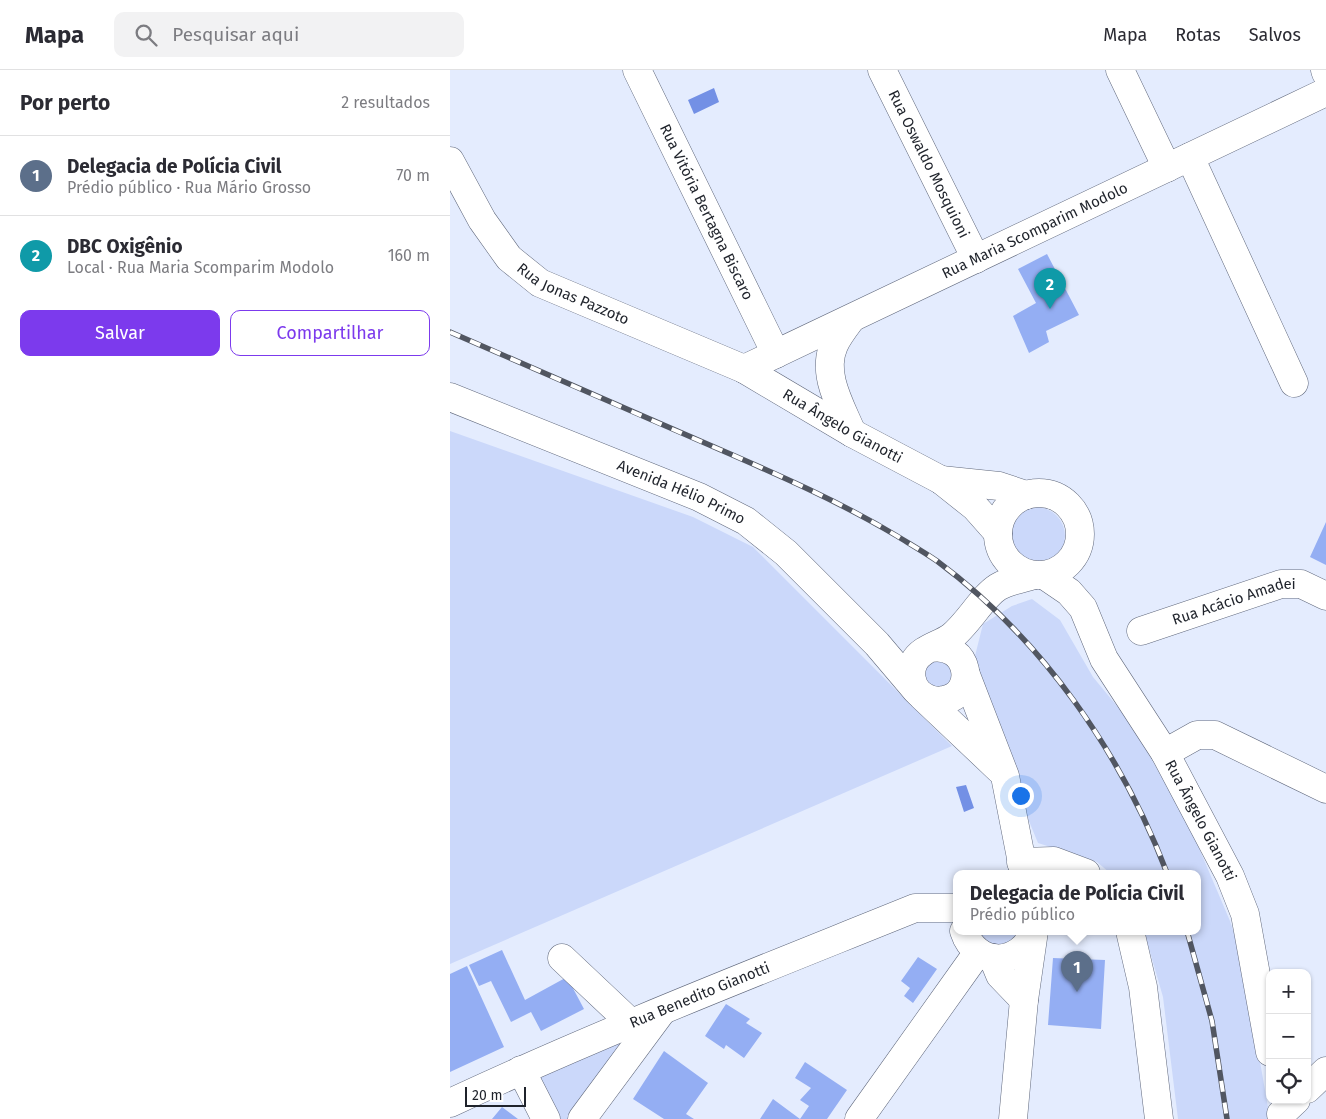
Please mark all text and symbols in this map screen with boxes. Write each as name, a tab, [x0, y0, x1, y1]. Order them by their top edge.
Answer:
search box	[114, 12, 464, 57]
text: Mapa	[25, 21, 84, 49]
icon: search	[132, 21, 160, 49]
text: Pesquisar aqui	[172, 23, 299, 46]
text: Mapa	[1103, 24, 1147, 46]
text: Rotas	[1175, 24, 1221, 46]
text: Salvos	[1249, 24, 1301, 46]
street label: Rua Oswaldo Mosquioni	[884, 87, 973, 241]
text: Por perto	[20, 90, 110, 116]
text: 2 resultados	[341, 93, 430, 112]
street label: Rua Vitória Bertagna Biscaro	[656, 121, 757, 303]
text: Delegacia de Polícia Civil	[67, 155, 281, 178]
text: 1	[32, 166, 40, 185]
text: 70 m	[396, 166, 430, 185]
text: Prédio público · Rua Mário Grosso	[67, 178, 311, 197]
street label: Rua Maria Scomparim Modolo	[939, 179, 1131, 283]
text: DBC Oxigênio	[67, 235, 183, 258]
text: 2	[32, 246, 40, 265]
text: 160 m	[388, 246, 430, 265]
text: Local · Rua Maria Scomparim Modolo	[67, 258, 334, 277]
street label: Rua Jonas Pazzoto	[513, 259, 632, 329]
pin: 2	[1034, 268, 1066, 309]
button: Salvar	[20, 310, 220, 356]
button: Compartilhar	[230, 310, 430, 356]
street label: Rua Ângelo Gianotti	[780, 385, 906, 467]
street label: Avenida Hélio Primo	[615, 456, 748, 528]
street label: Rua Acácio Amadei	[1170, 575, 1296, 629]
street label: Rua Ângelo Gianotti	[1161, 757, 1240, 884]
your location	[1008, 783, 1034, 809]
popup	[953, 870, 1201, 935]
text: Delegacia de Polícia Civil	[970, 882, 1184, 905]
text: Prédio público	[970, 905, 1075, 924]
pin: 1	[1061, 951, 1093, 992]
street label: Rua Benedito Gianotti	[627, 958, 772, 1032]
map controls	[1266, 969, 1311, 1104]
button: +	[1266, 969, 1311, 1014]
button: −	[1266, 1014, 1311, 1059]
button: locate	[1266, 1059, 1311, 1104]
scale bar	[465, 1084, 526, 1107]
text: 20 m	[472, 1087, 502, 1104]

